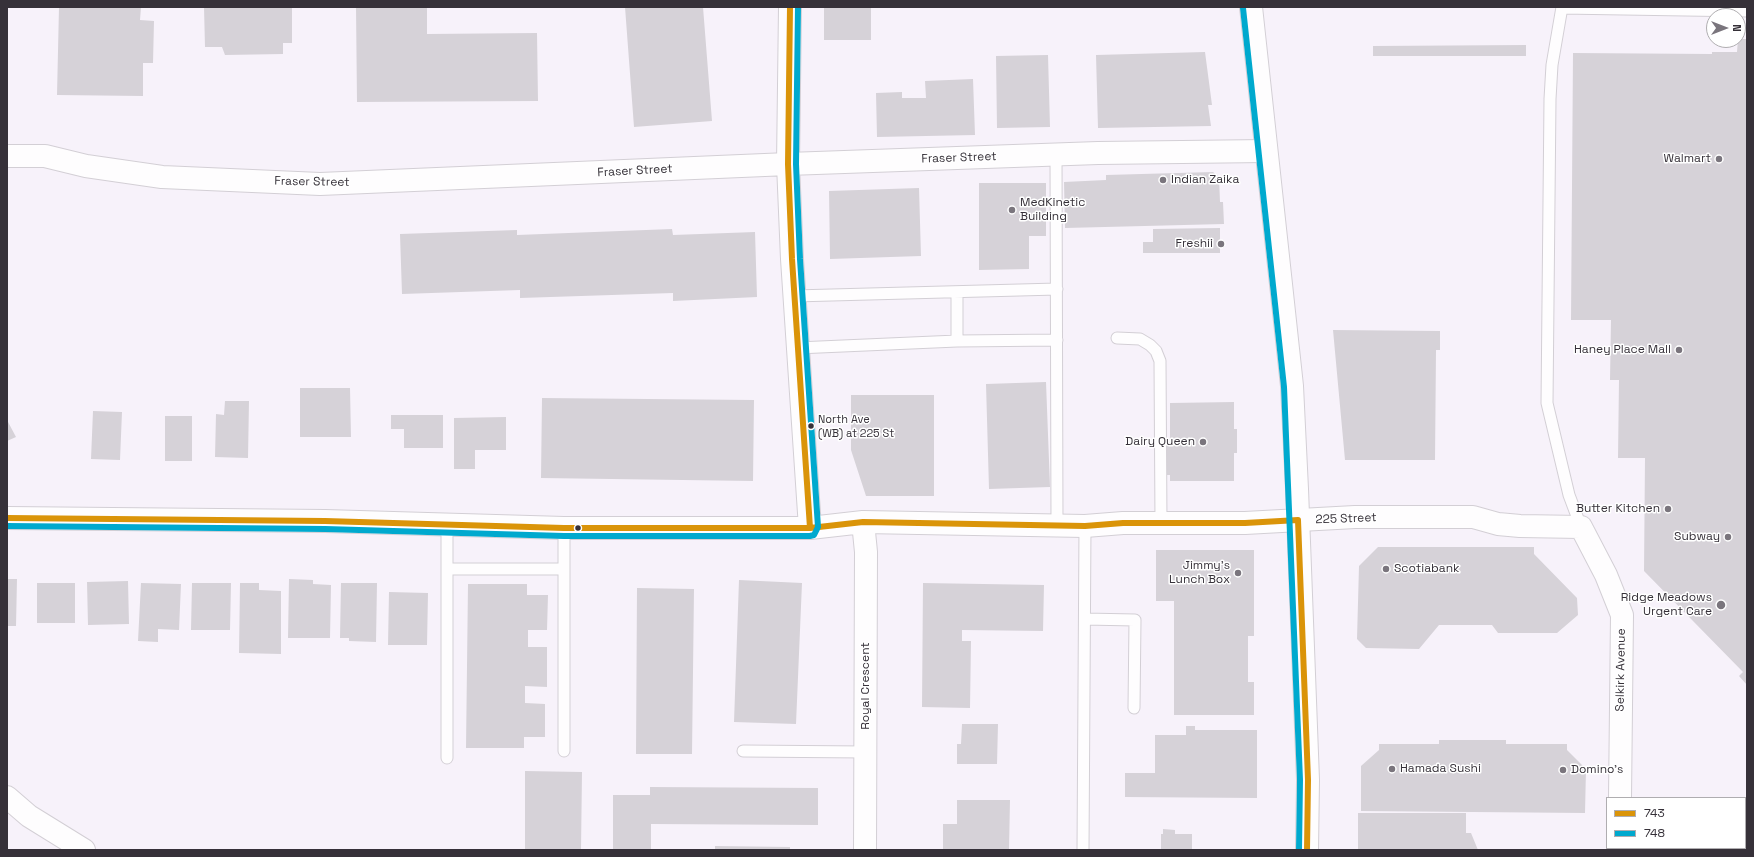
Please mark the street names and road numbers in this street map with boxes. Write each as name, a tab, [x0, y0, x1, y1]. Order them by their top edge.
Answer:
street label: Fraser Street	[921, 149, 997, 167]
street label: Fraser Street	[597, 162, 673, 180]
street label: Fraser Street	[274, 174, 350, 190]
street label: 225 Street	[1315, 511, 1377, 527]
street label: Selkirk Avenue	[1613, 628, 1629, 712]
street label: Royal Crescent	[859, 642, 873, 730]

